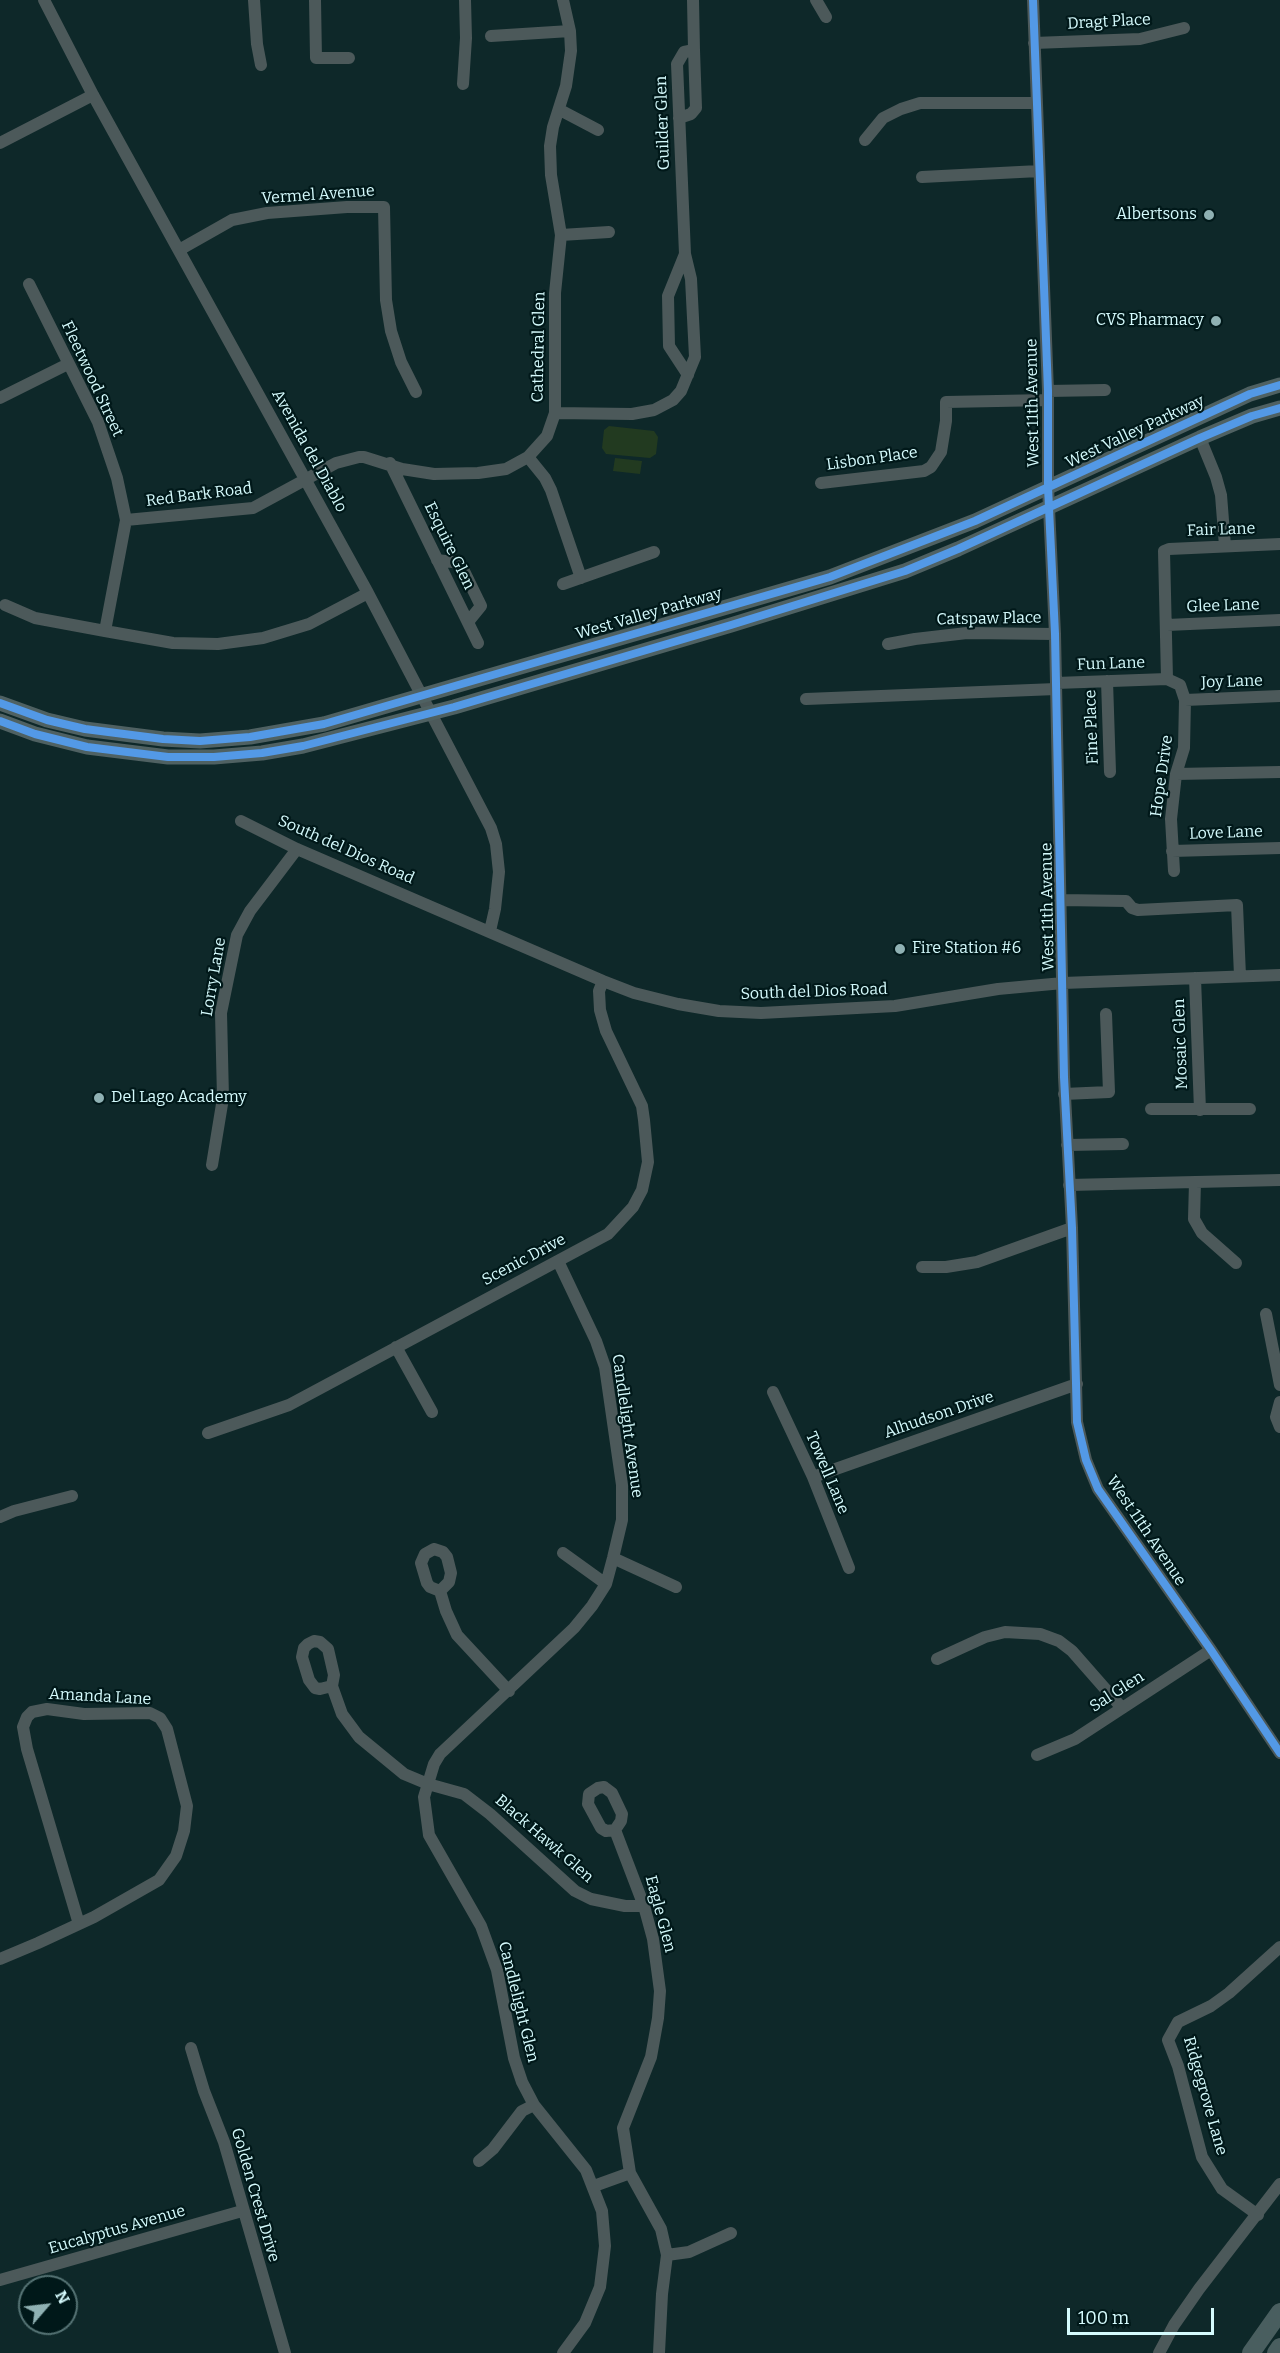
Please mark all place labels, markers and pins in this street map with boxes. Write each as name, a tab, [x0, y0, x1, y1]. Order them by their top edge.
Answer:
place label: Albertsons	[1116, 205, 1197, 225]
marker: Albertsons	[1202, 208, 1216, 222]
place label: CVS Pharmacy	[1096, 311, 1204, 331]
marker: CVS Pharmacy	[1209, 314, 1223, 328]
place label: Fire Station #6	[912, 939, 1021, 959]
marker: Fire Station #6	[893, 942, 907, 956]
place label: Del Lago Academy	[111, 1088, 247, 1108]
marker: Del Lago Academy	[92, 1091, 106, 1105]

